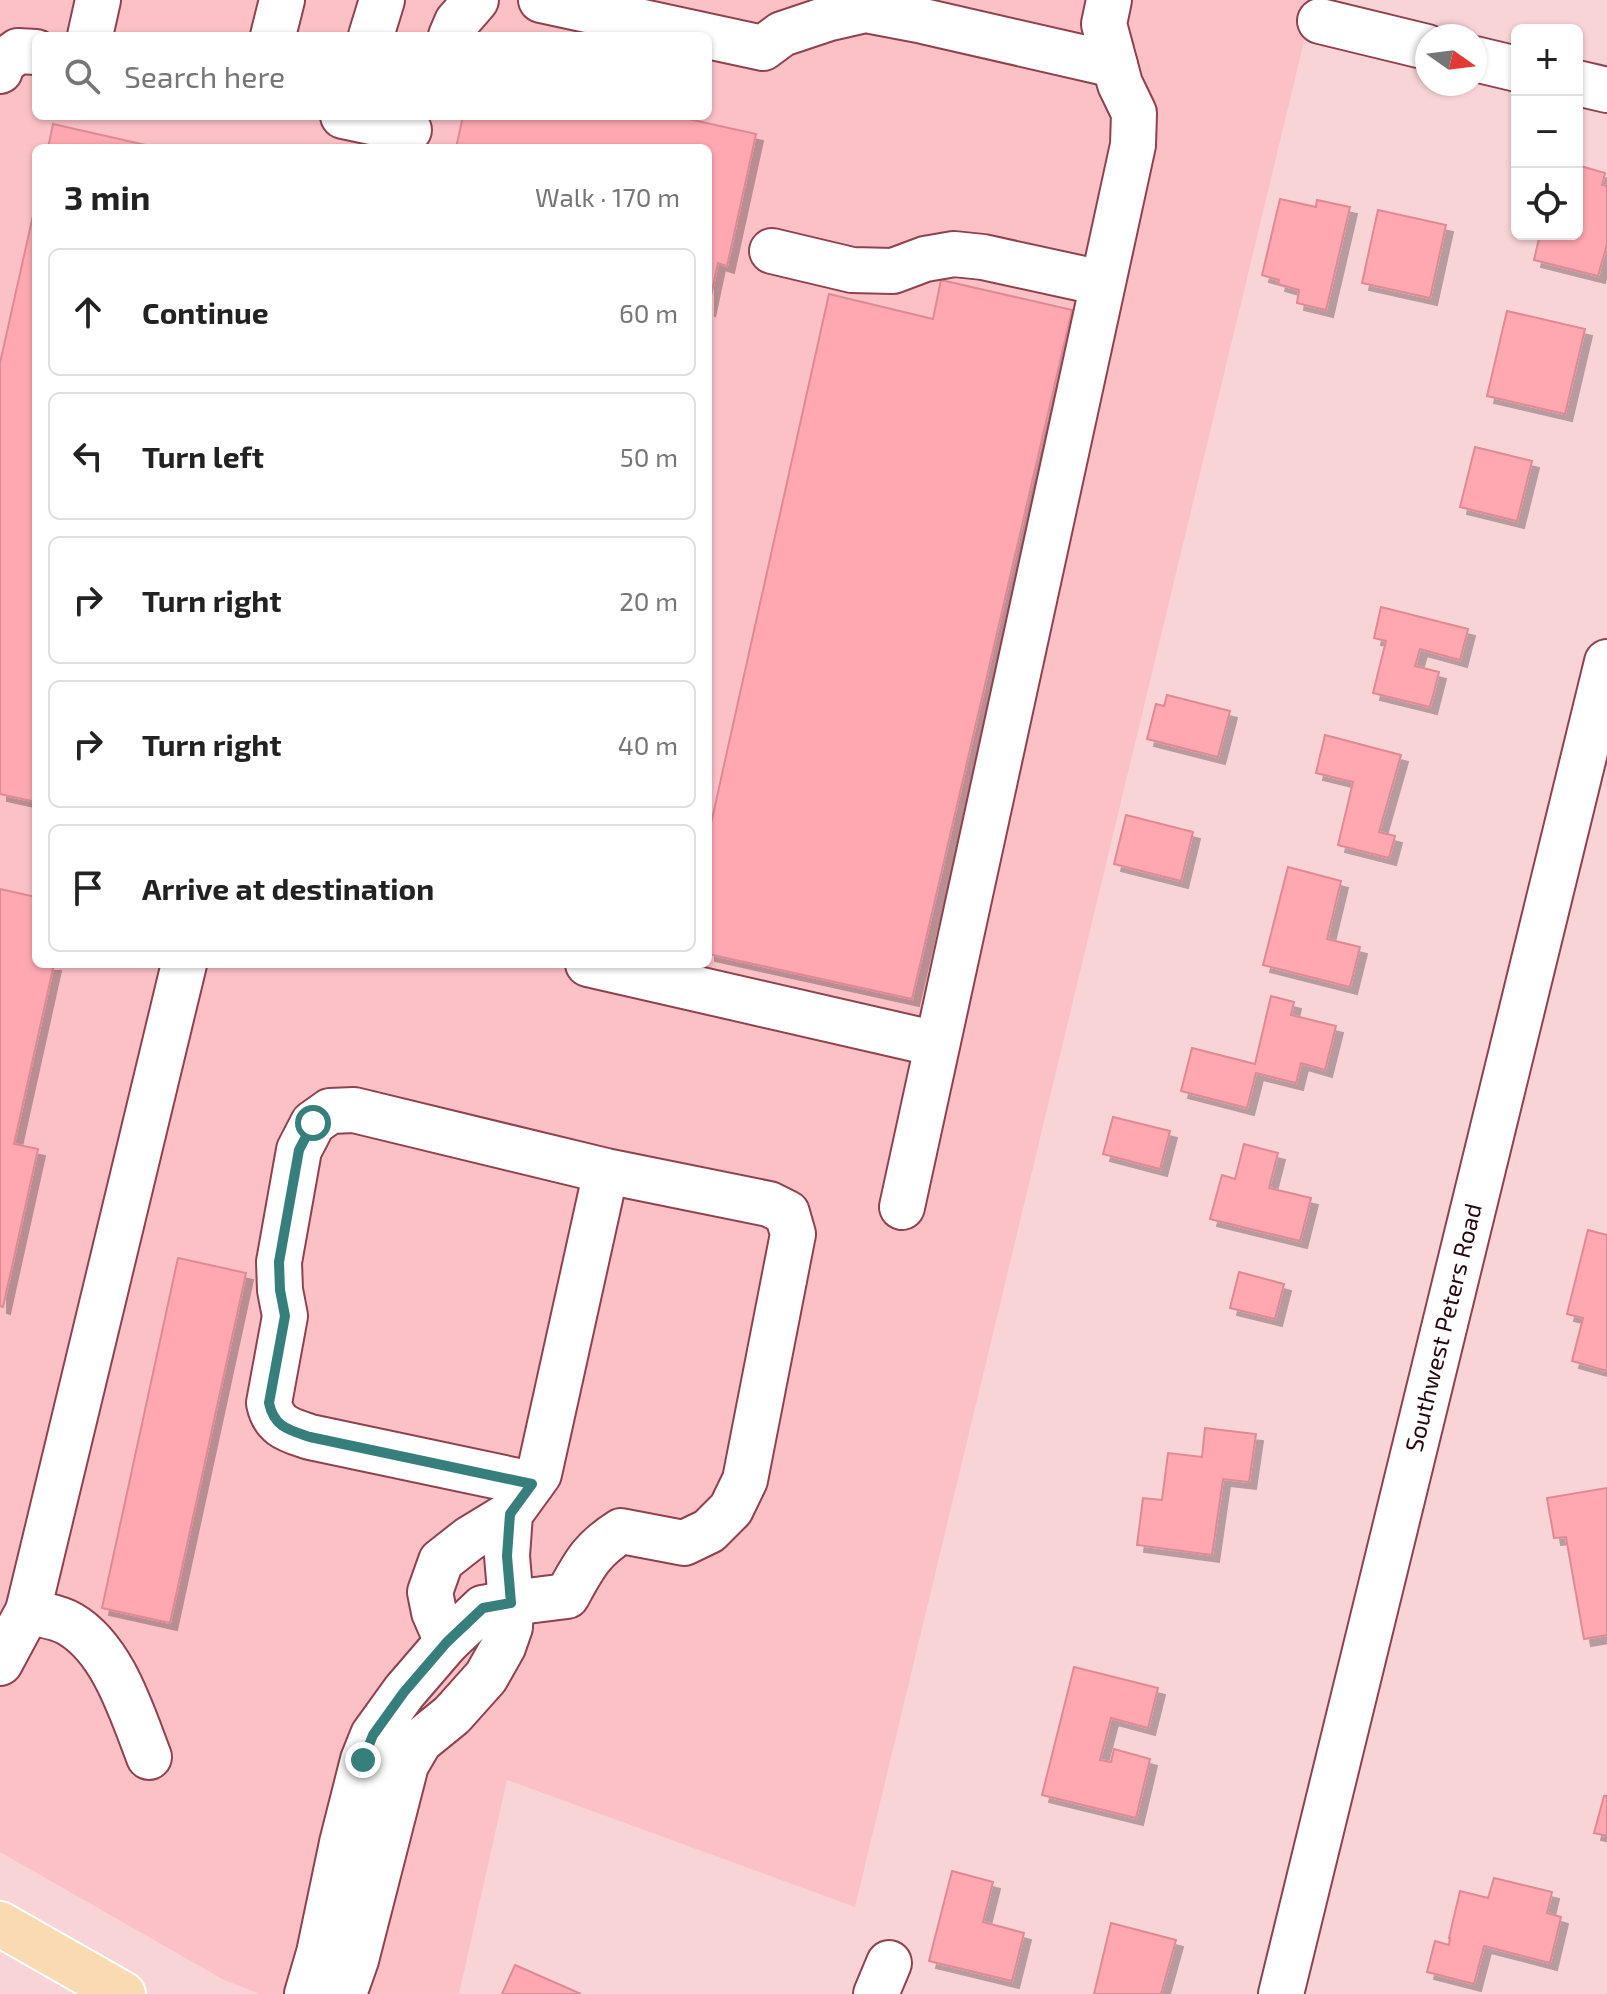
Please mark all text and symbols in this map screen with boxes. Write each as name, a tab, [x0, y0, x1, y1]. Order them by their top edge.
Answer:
north arrow	[1415, 24, 1487, 96]
map controls	[1511, 24, 1583, 240]
button: +	[1511, 24, 1583, 96]
search box	[32, 32, 712, 120]
icon: search	[60, 54, 104, 98]
text: Search here	[124, 58, 285, 94]
button: −	[1511, 96, 1583, 168]
button: locate	[1511, 168, 1583, 240]
text: 3 min	[64, 176, 150, 217]
text: Walk · 170 m	[535, 181, 680, 212]
icon: ahead	[66, 290, 110, 334]
text: Continue	[142, 294, 269, 330]
text: 60 m	[619, 297, 678, 328]
icon: left	[66, 434, 110, 478]
text: Turn left	[142, 438, 264, 474]
text: 50 m	[620, 441, 678, 472]
icon: right	[66, 578, 110, 622]
text: Turn right	[142, 582, 282, 618]
text: 20 m	[619, 585, 678, 616]
icon: right	[66, 722, 110, 766]
text: Turn right	[142, 726, 282, 762]
text: 40 m	[618, 729, 678, 760]
icon: arrive	[66, 866, 110, 910]
text: Arrive at destination	[142, 870, 434, 906]
route start	[295, 1105, 331, 1141]
street label: Southwest Peters Road	[1398, 1200, 1487, 1454]
route end	[345, 1742, 381, 1778]

